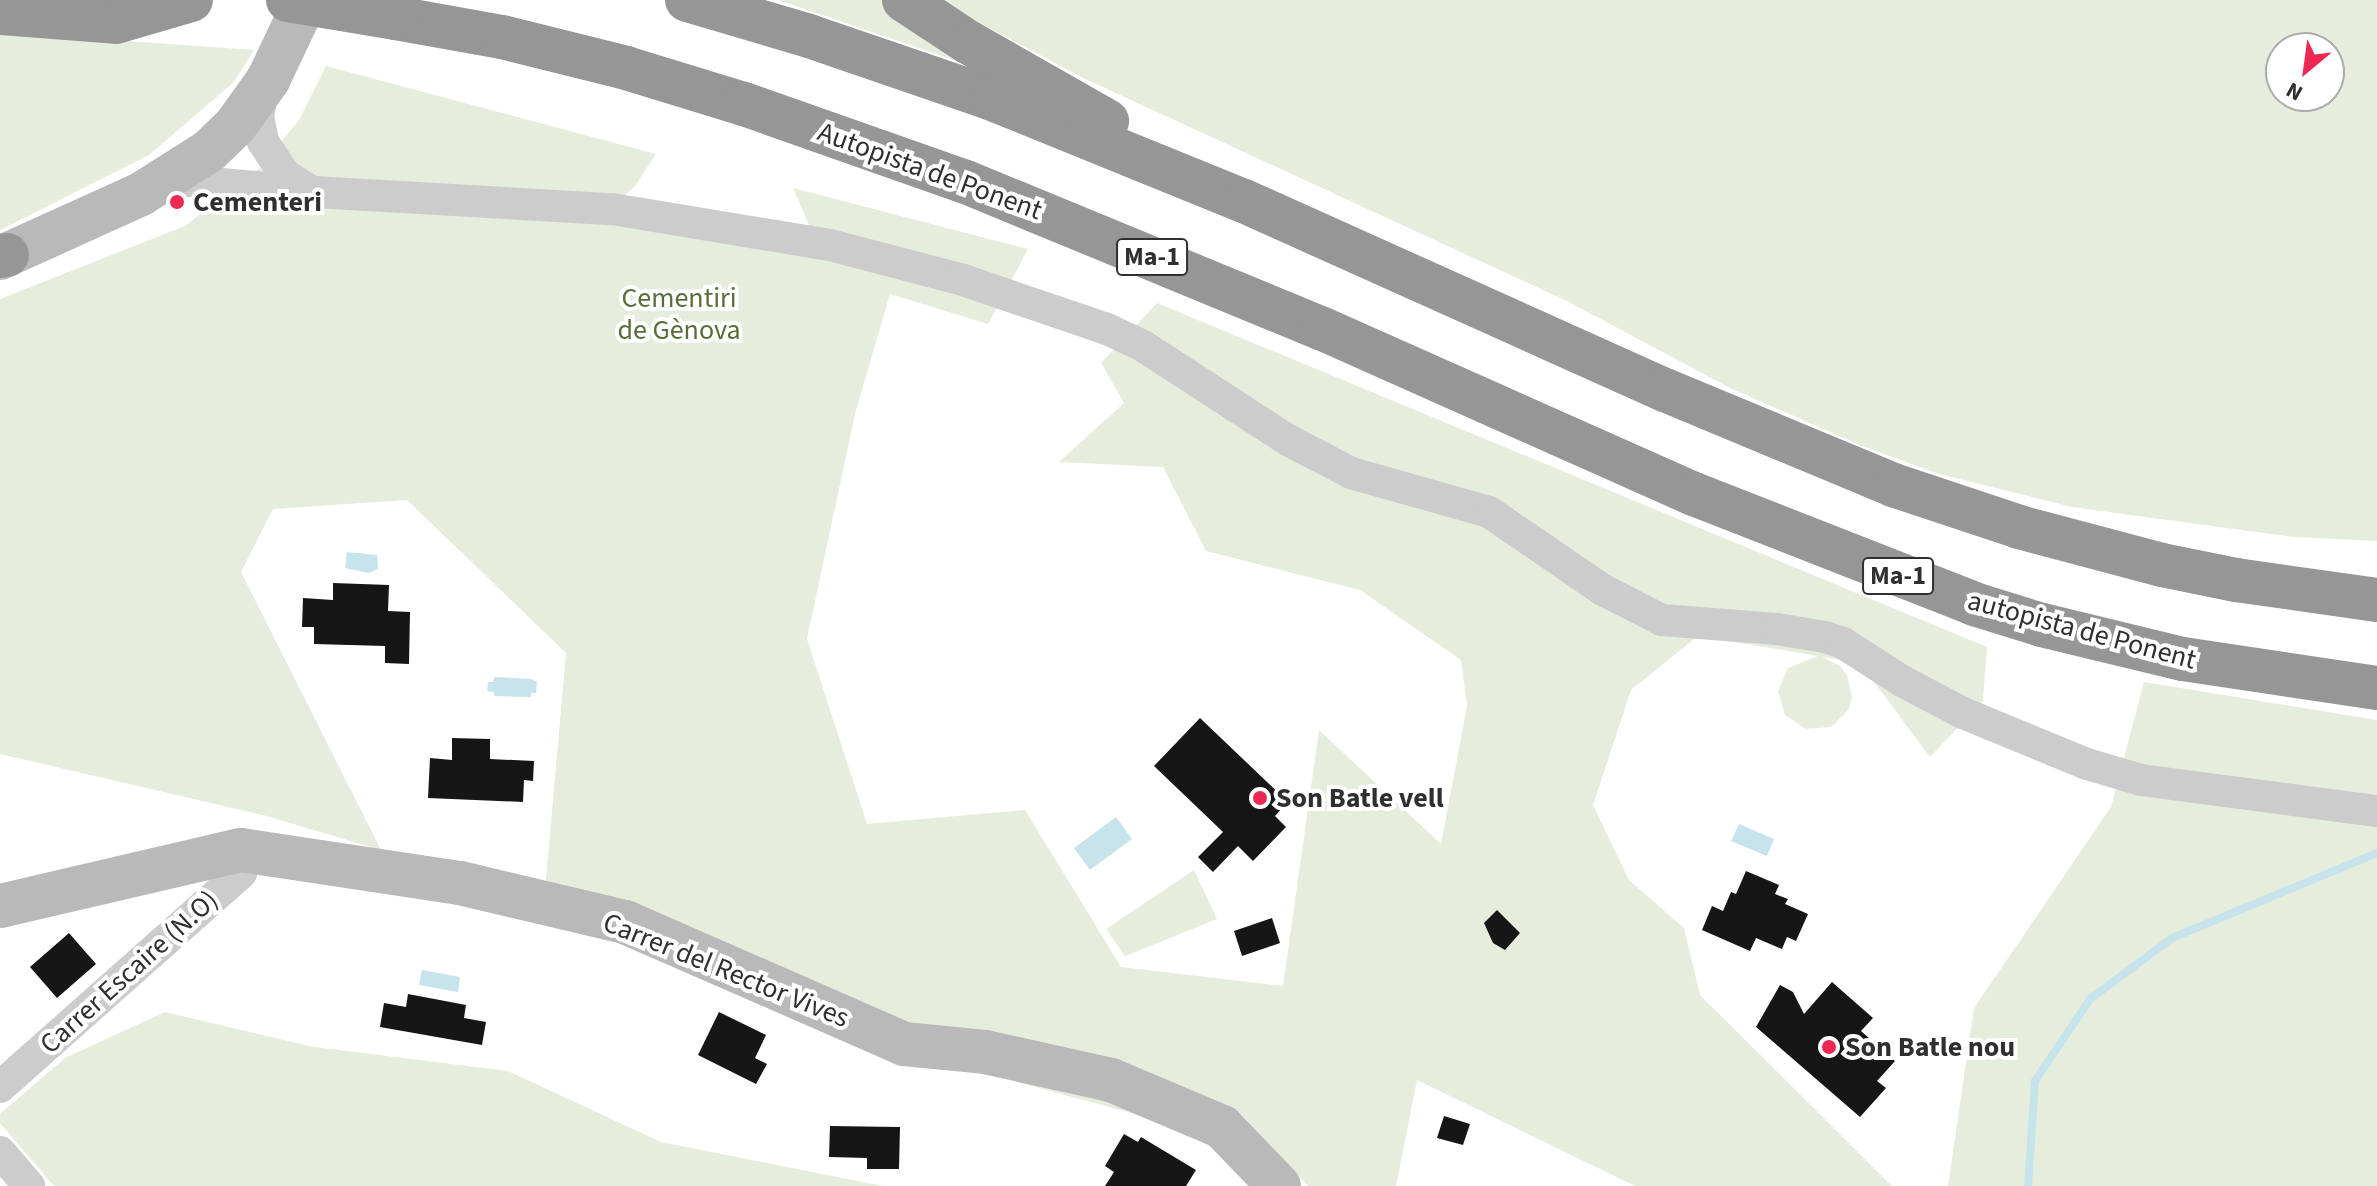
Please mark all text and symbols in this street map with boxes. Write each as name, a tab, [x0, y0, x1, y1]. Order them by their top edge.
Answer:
north arrow	[2265, 32, 2345, 112]
text: N	[2280, 74, 2309, 109]
street label: Autopista de Ponent	[813, 115, 1047, 227]
place label: Cementeri	[193, 185, 322, 219]
marker: Cementeri	[168, 193, 186, 211]
road number: Ma-1	[1116, 235, 1188, 279]
park label: Cementiri de Gènova	[617, 281, 741, 347]
road number: Ma-1	[1862, 554, 1934, 598]
street label: autopista de Ponent	[1964, 583, 2200, 677]
place label: Son Batle vell	[1276, 781, 1444, 815]
marker: Son Batle vell	[1251, 789, 1269, 807]
street label: Carrer Escaire (N.O)	[33, 883, 225, 1061]
street label: Carrer del Rector Vives	[598, 905, 854, 1035]
place label: Son Batle nou	[1845, 1030, 2015, 1064]
marker: Son Batle nou	[1820, 1038, 1838, 1056]

